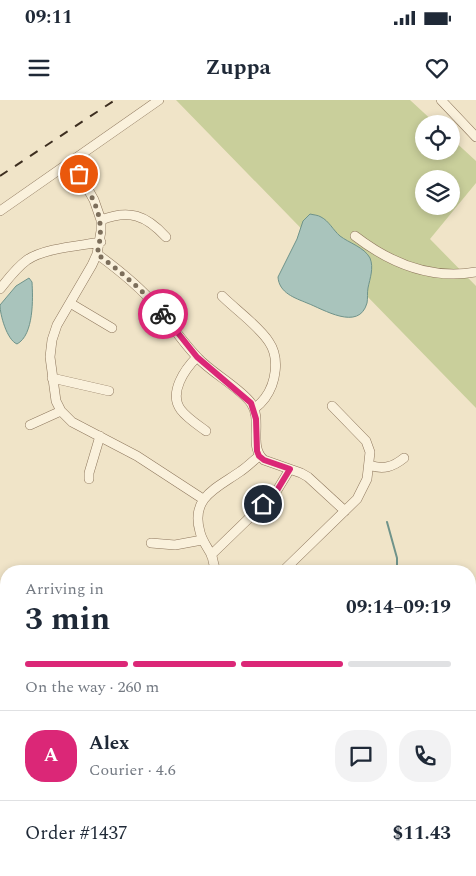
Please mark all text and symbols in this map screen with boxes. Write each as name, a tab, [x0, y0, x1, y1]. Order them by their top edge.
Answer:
text: 09:11	[25, 3, 73, 32]
text: Zuppa	[205, 51, 271, 84]
icon: menu	[25, 54, 53, 82]
icon: heart	[423, 54, 451, 82]
map controls	[415, 115, 460, 215]
button: locate	[415, 115, 460, 160]
pin	[58, 153, 100, 195]
icon: bag	[65, 160, 93, 188]
button: layers	[415, 170, 460, 215]
courier	[138, 289, 188, 339]
icon: bike	[149, 300, 177, 328]
pin	[242, 483, 284, 525]
icon: home	[249, 490, 277, 518]
text: Arriving in	[25, 577, 104, 601]
text: 09:14–09:19	[346, 593, 451, 622]
text: 3 min	[25, 595, 110, 644]
text: On the way · 260 m	[25, 675, 159, 699]
text: Alex	[89, 729, 130, 758]
button: chat	[335, 730, 387, 782]
button: phone	[399, 730, 451, 782]
text: A	[44, 741, 58, 770]
text: Courier · 4.6	[89, 758, 176, 782]
text: Order #1437	[25, 819, 128, 848]
text: $11.43	[393, 819, 451, 848]

